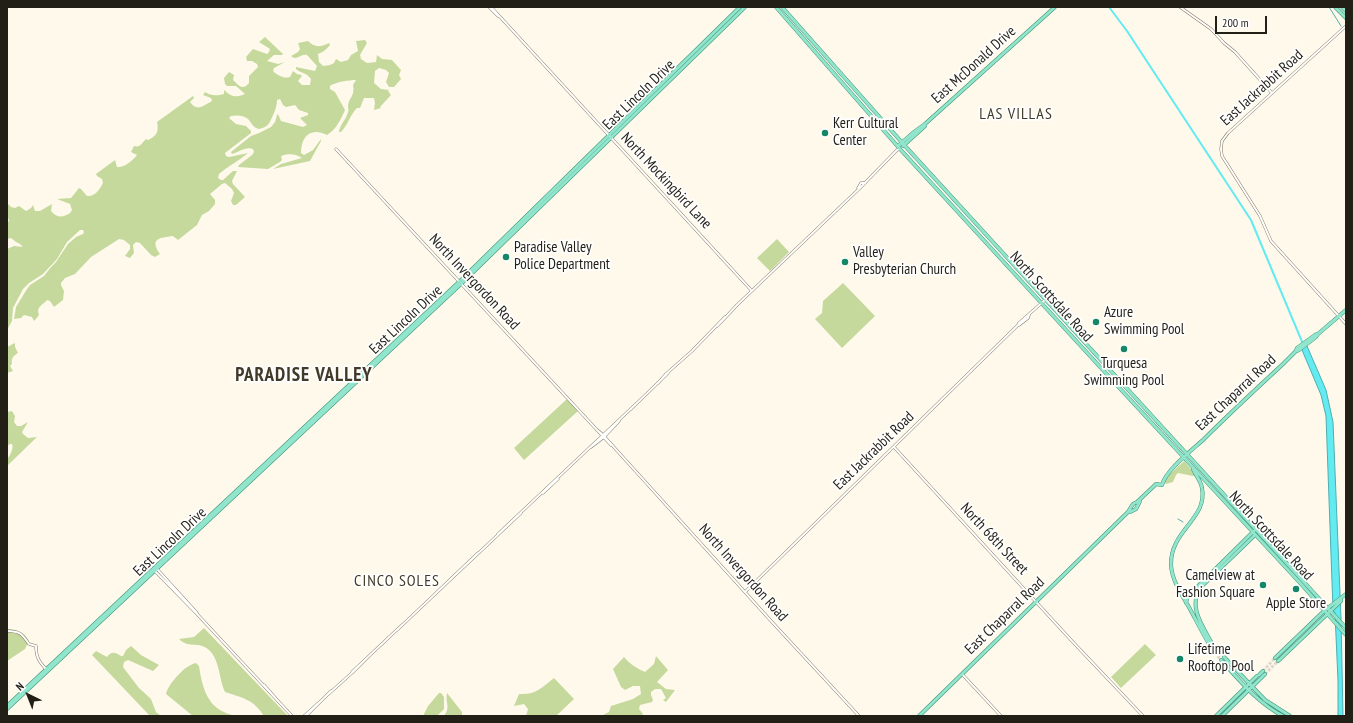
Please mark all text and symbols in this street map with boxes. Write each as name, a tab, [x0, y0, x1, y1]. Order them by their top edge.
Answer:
scale bar	[1217, 8, 1269, 34]
text: 200 m	[1222, 15, 1249, 30]
street label: East McDonald Drive	[928, 22, 1020, 108]
street label: East Jackrabbit Road	[1217, 46, 1307, 130]
street label: East Lincoln Drive	[599, 56, 679, 134]
district label: LAS VILLAS	[979, 104, 1053, 124]
place label: Kerr Cultural Center	[833, 115, 898, 150]
marker: Kerr Cultural Center	[820, 128, 830, 138]
street label: North Mockingbird Lane	[617, 129, 715, 233]
street label: North Invergordon Road	[425, 230, 523, 334]
place label: Paradise Valley Police Department	[514, 239, 610, 274]
place label: Valley Presbyterian Church	[853, 244, 956, 279]
street label: North Scottsdale Road	[1006, 248, 1096, 346]
marker: Paradise Valley Police Department	[501, 252, 511, 262]
marker: Valley Presbyterian Church	[840, 257, 850, 267]
street label: East Lincoln Drive	[366, 282, 446, 358]
place label: Azure Swimming Pool	[1104, 304, 1184, 339]
marker: Azure Swimming Pool	[1091, 317, 1101, 327]
marker: Turquesa Swimming Pool	[1119, 344, 1129, 354]
street label: East Chaparral Road	[1192, 351, 1280, 435]
place label: Turquesa Swimming Pool	[1084, 355, 1164, 390]
district label: PARADISE VALLEY	[235, 365, 373, 387]
street label: East Jackrabbit Road	[830, 408, 918, 494]
street label: North Scottsdale Road	[1225, 488, 1317, 584]
street label: North 68th Street	[956, 499, 1032, 579]
street label: East Lincoln Drive	[130, 504, 210, 580]
street label: North Invergordon Road	[695, 521, 791, 625]
place label: Camelview at Fashion Square	[1176, 567, 1255, 602]
district label: CINCO SOLES	[354, 571, 440, 591]
street label: East Chaparral Road	[962, 574, 1048, 658]
marker: Camelview at Fashion Square	[1258, 580, 1268, 590]
marker: Apple Store	[1291, 584, 1301, 594]
place label: Apple Store	[1266, 595, 1326, 613]
place label: Lifetime Rooftop Pool	[1188, 641, 1254, 676]
marker: Lifetime Rooftop Pool	[1175, 654, 1185, 664]
north arrow	[8, 675, 48, 715]
text: N	[13, 679, 27, 693]

